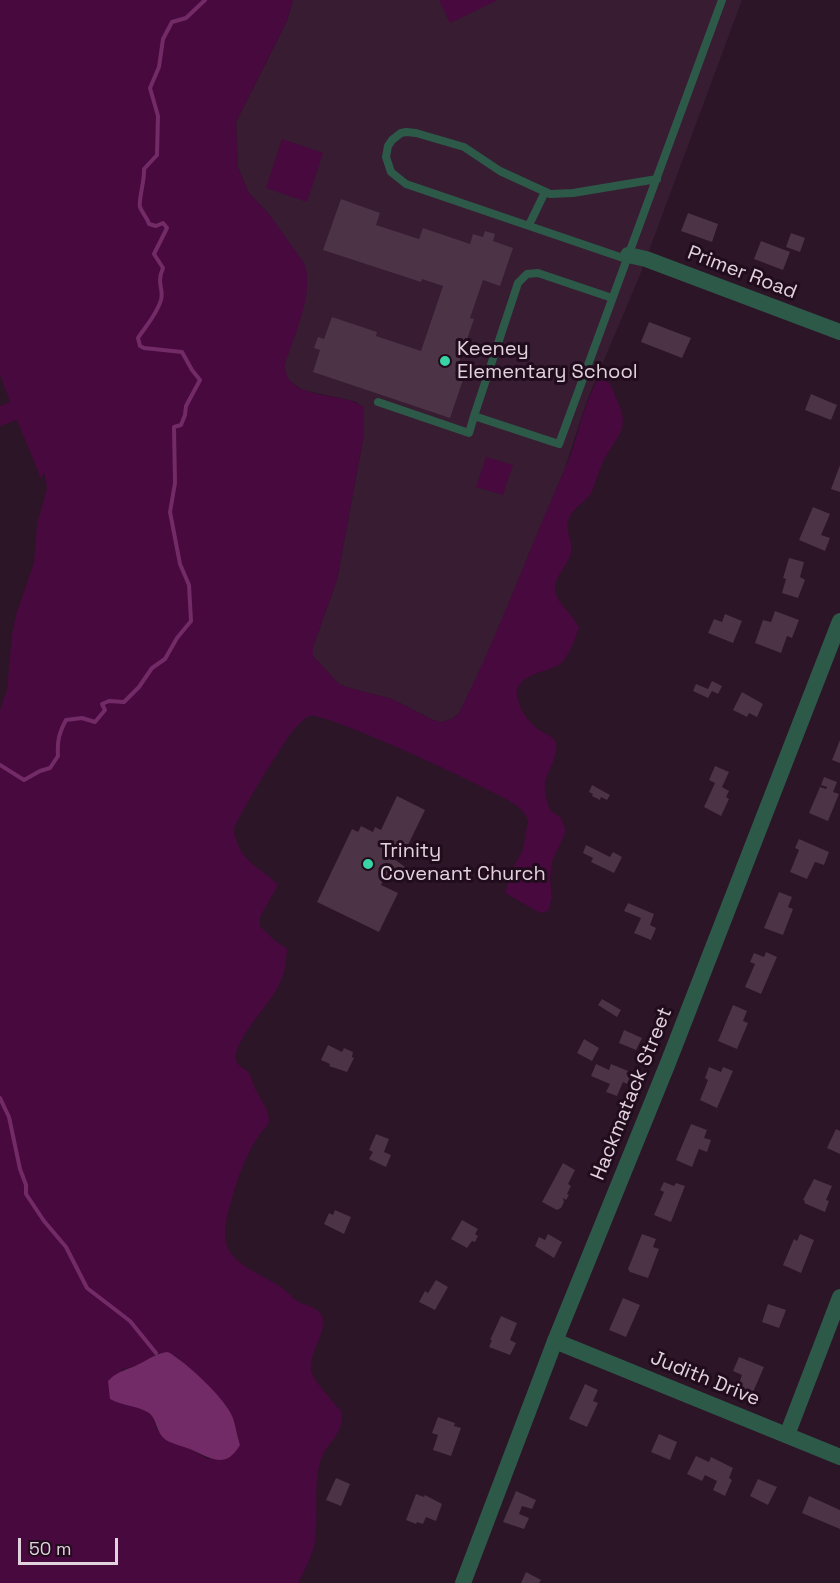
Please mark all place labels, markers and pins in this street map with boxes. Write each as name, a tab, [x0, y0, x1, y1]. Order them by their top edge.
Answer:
place label: Keeney Elementary School	[457, 338, 638, 385]
marker: Keeney Elementary School	[438, 354, 452, 368]
place label: Trinity Covenant Church	[380, 840, 546, 887]
marker: Trinity Covenant Church	[361, 857, 375, 871]

